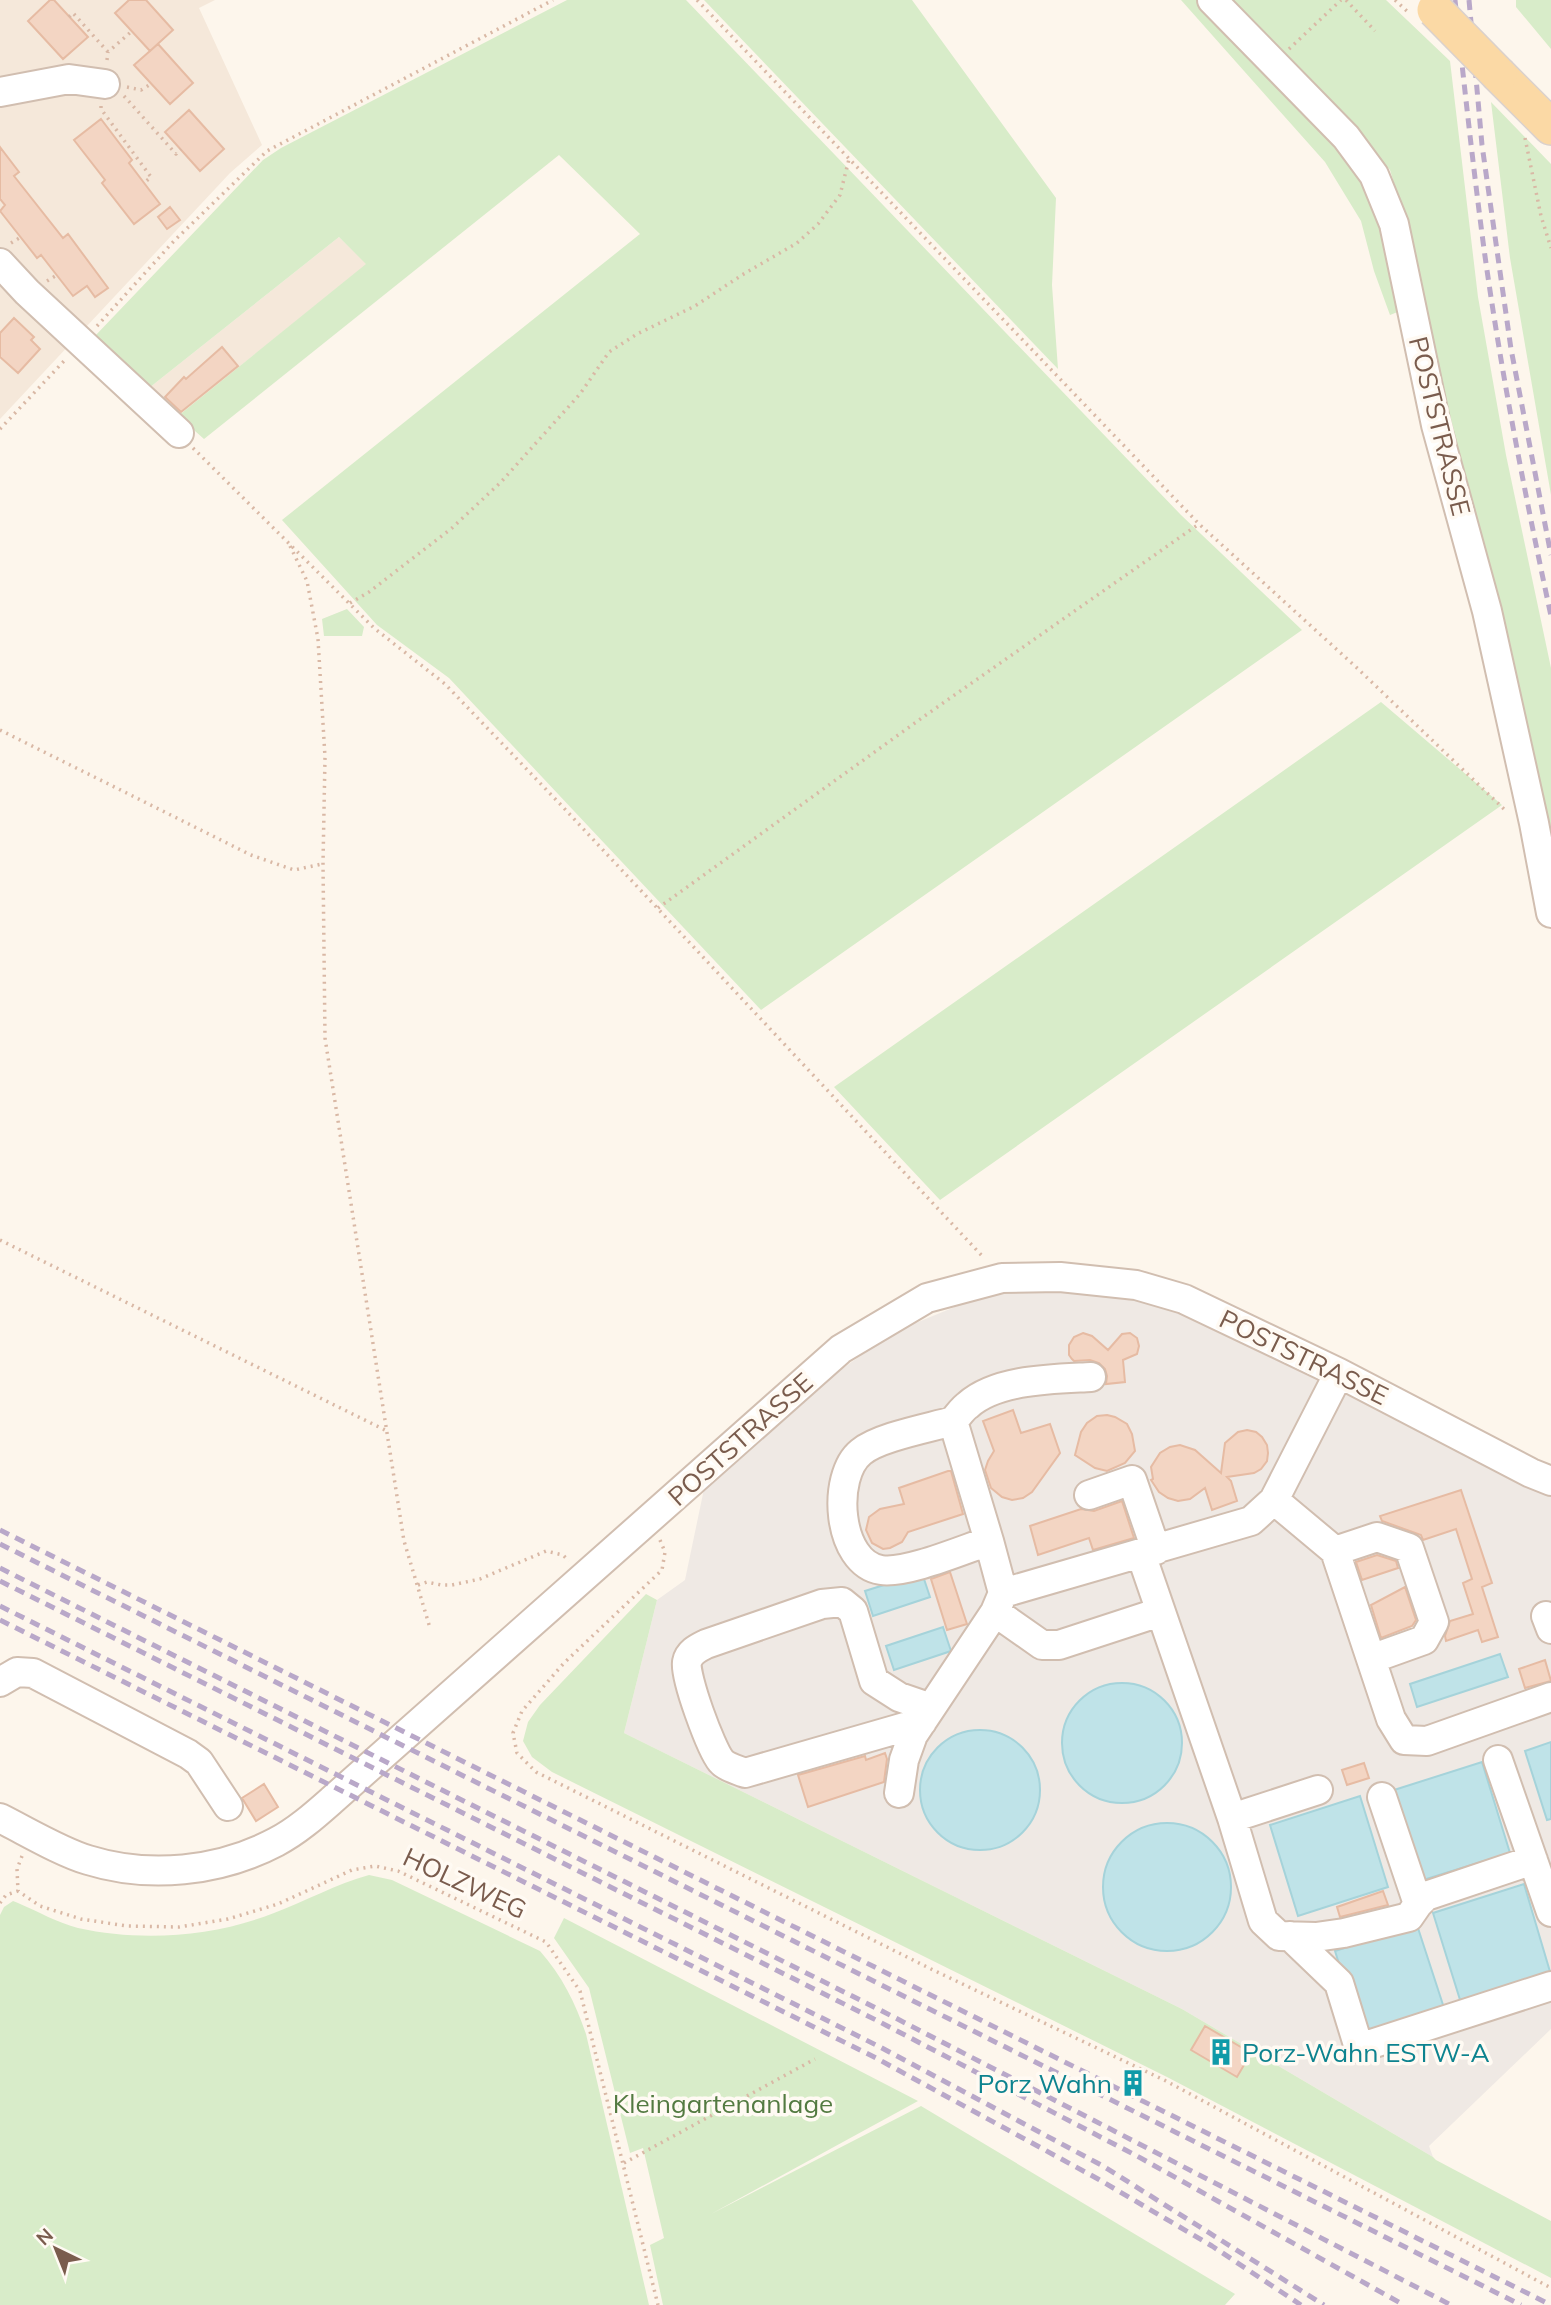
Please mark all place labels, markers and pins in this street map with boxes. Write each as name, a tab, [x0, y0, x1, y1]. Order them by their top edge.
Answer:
place label: Porz-Wahn ESTW-A	[1242, 2036, 1490, 2069]
building icon: Porz-Wahn ESTW-A	[1206, 2037, 1236, 2067]
place label: Porz Wahn	[978, 2067, 1112, 2100]
building icon: Porz Wahn	[1118, 2068, 1148, 2098]

